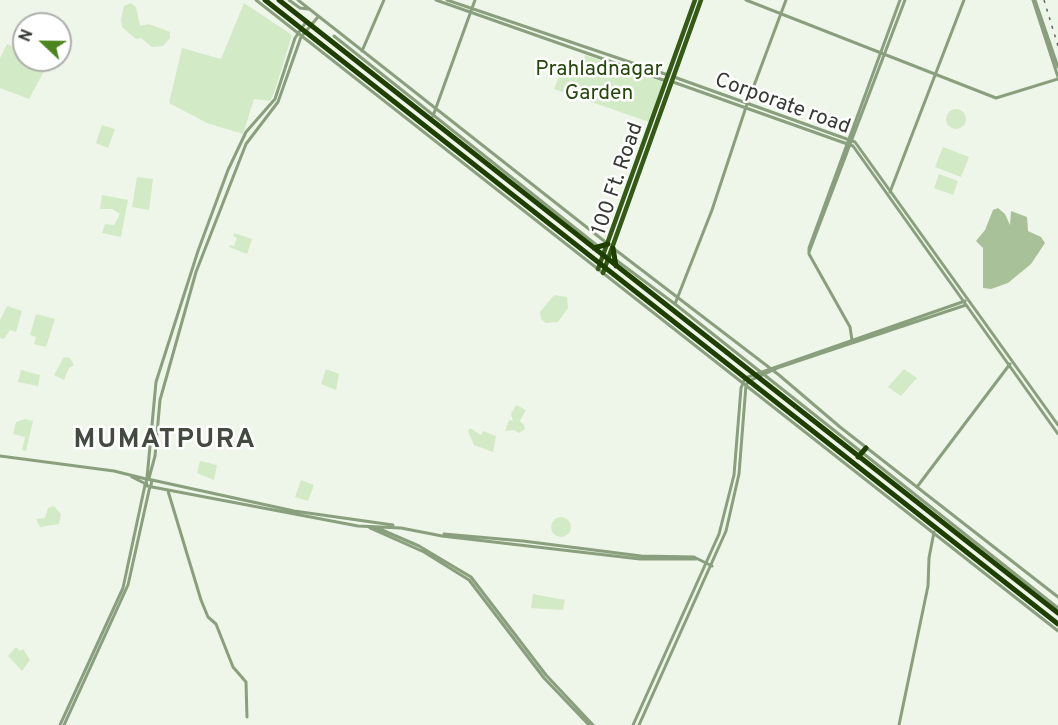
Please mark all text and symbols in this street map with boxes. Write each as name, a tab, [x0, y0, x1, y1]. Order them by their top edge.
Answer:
north arrow	[12, 12, 72, 72]
text: N	[16, 27, 39, 45]
park label: Prahladnagar Garden	[535, 58, 663, 108]
street label: Corporate road	[711, 69, 853, 141]
street label: 100 Ft. Road	[588, 120, 650, 238]
district label: MUMATPURA	[74, 426, 256, 458]

